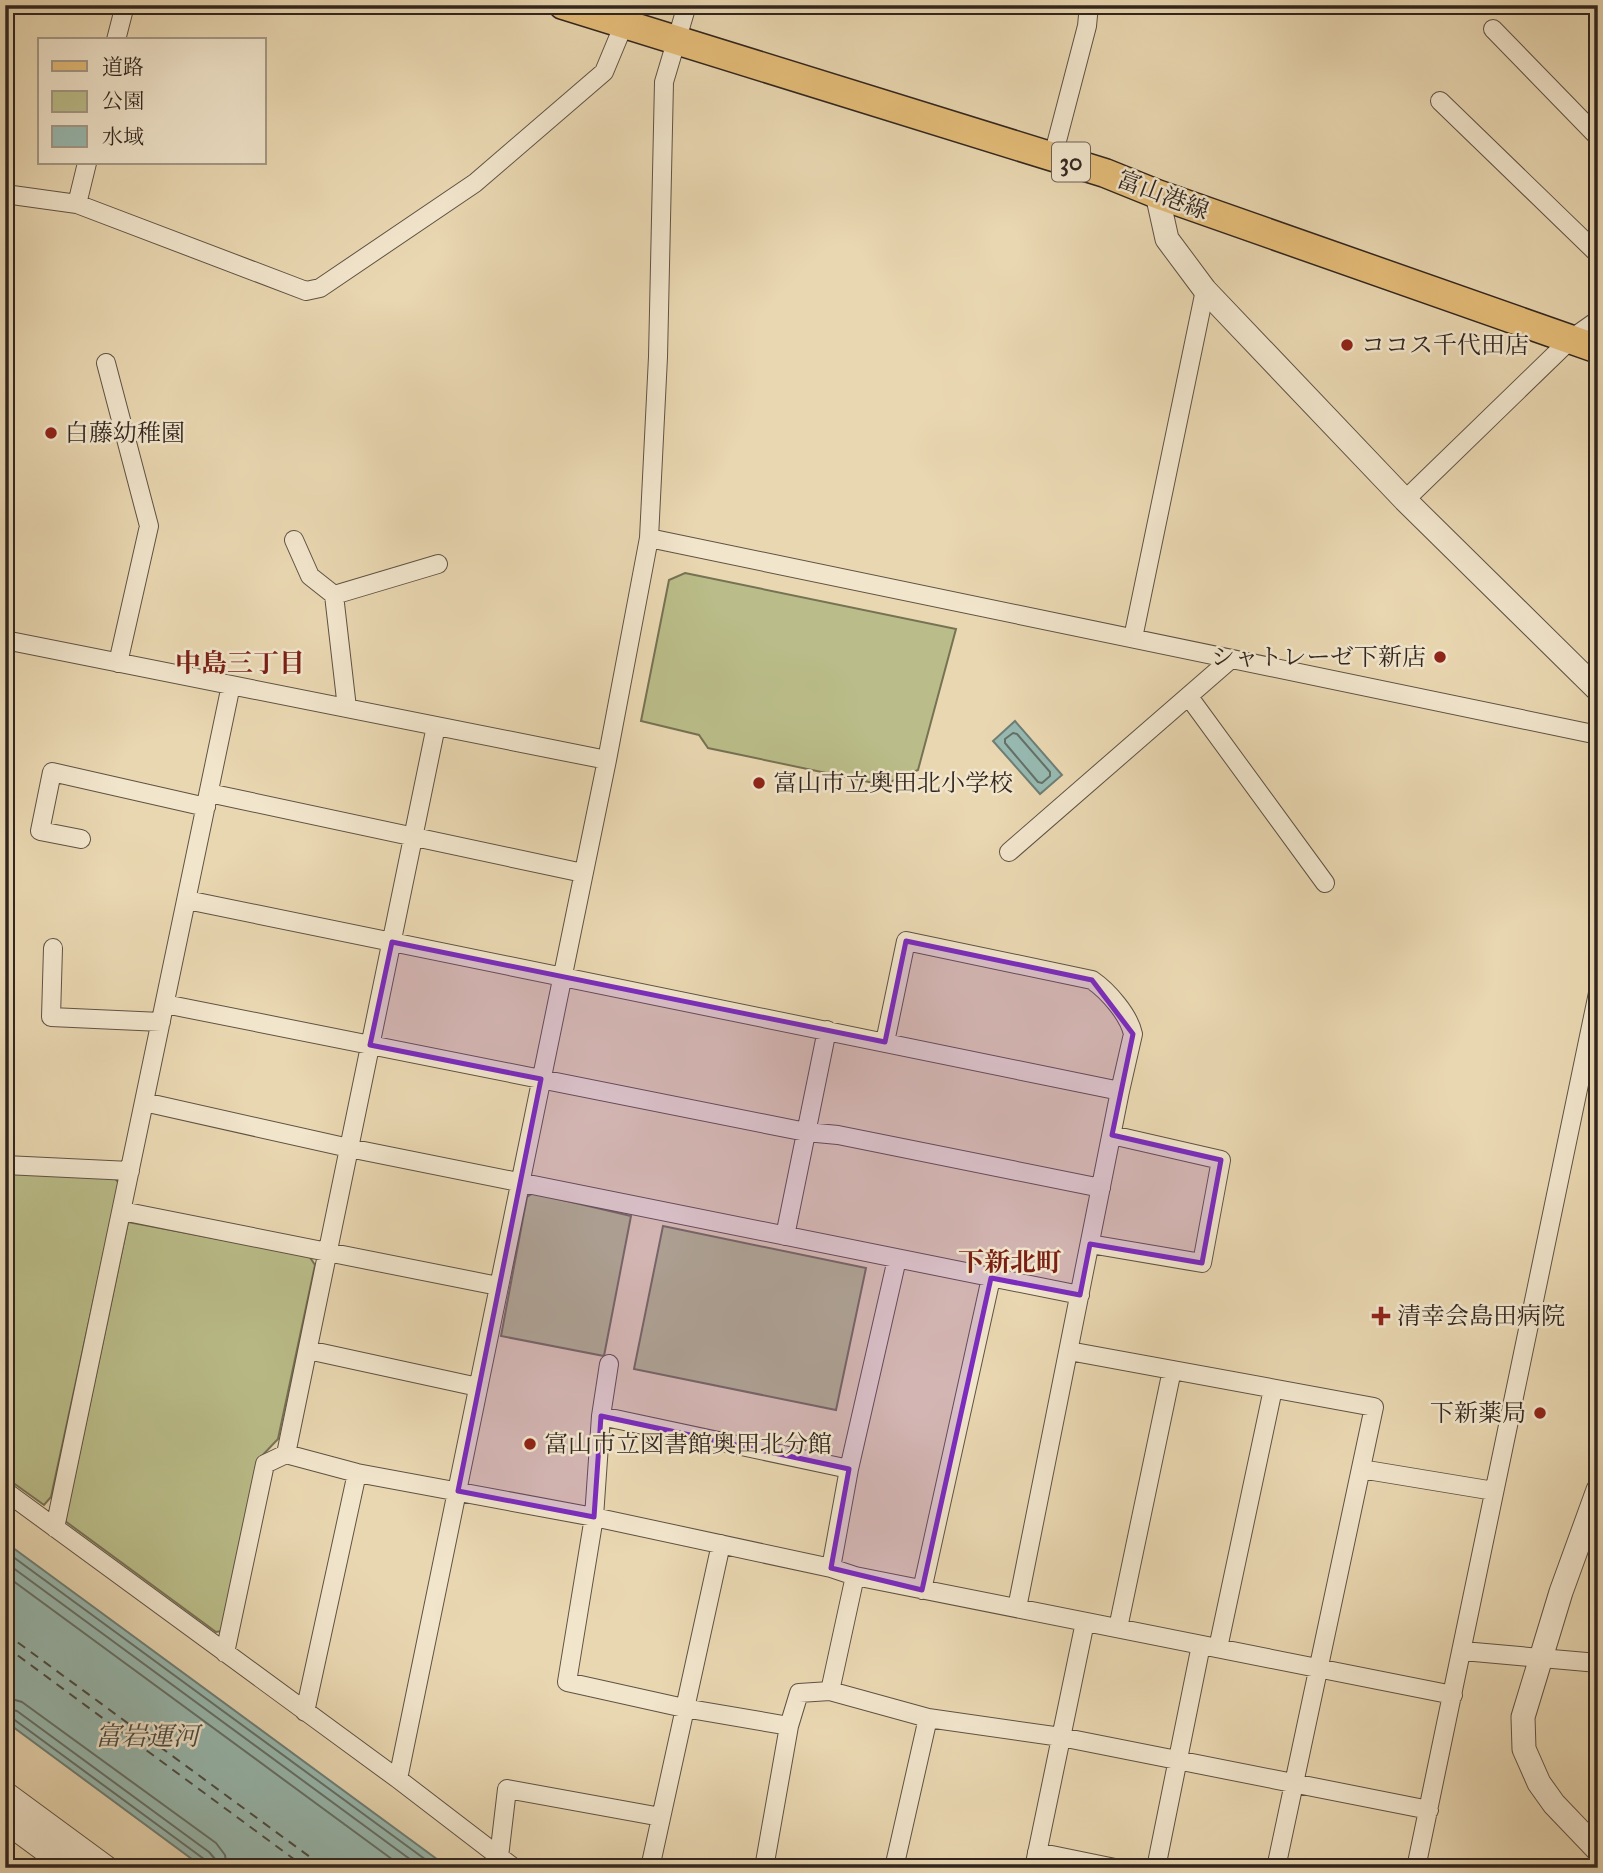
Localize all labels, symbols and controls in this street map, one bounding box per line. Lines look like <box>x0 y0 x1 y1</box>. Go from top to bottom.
legend <box>38 38 266 164</box>
text: 道路 <box>102 54 144 80</box>
text: 公園 <box>102 88 144 114</box>
text: 水域 <box>102 124 144 150</box>
road number: 30 <box>1052 142 1090 182</box>
street label: 富山港線 <box>1113 164 1213 226</box>
place label: ココス千代田店 <box>1361 330 1529 360</box>
marker: ココス千代田店 <box>1339 337 1355 353</box>
place label: 白藤幼稚園 <box>65 418 185 448</box>
marker: 白藤幼稚園 <box>43 425 59 441</box>
place label: シャトレーゼ下新店 <box>1211 642 1426 672</box>
district label: 中島三丁目 <box>175 647 305 679</box>
marker: シャトレーゼ下新店 <box>1432 649 1448 665</box>
place label: 富山市立奥田北小学校 <box>773 768 1013 798</box>
marker: 富山市立奥田北小学校 <box>751 775 767 791</box>
district label: 下新北町 <box>958 1246 1062 1278</box>
place label: 清幸会島田病院 <box>1397 1301 1565 1331</box>
marker: 清幸会島田病院 <box>1371 1306 1391 1326</box>
place label: 下新薬局 <box>1430 1398 1526 1428</box>
marker: 下新薬局 <box>1532 1405 1548 1421</box>
place label: 富山市立図書館奥田北分館 <box>544 1429 832 1459</box>
marker: 富山市立図書館奥田北分館 <box>522 1436 538 1452</box>
water label: 富岩運河 <box>95 1720 203 1752</box>

